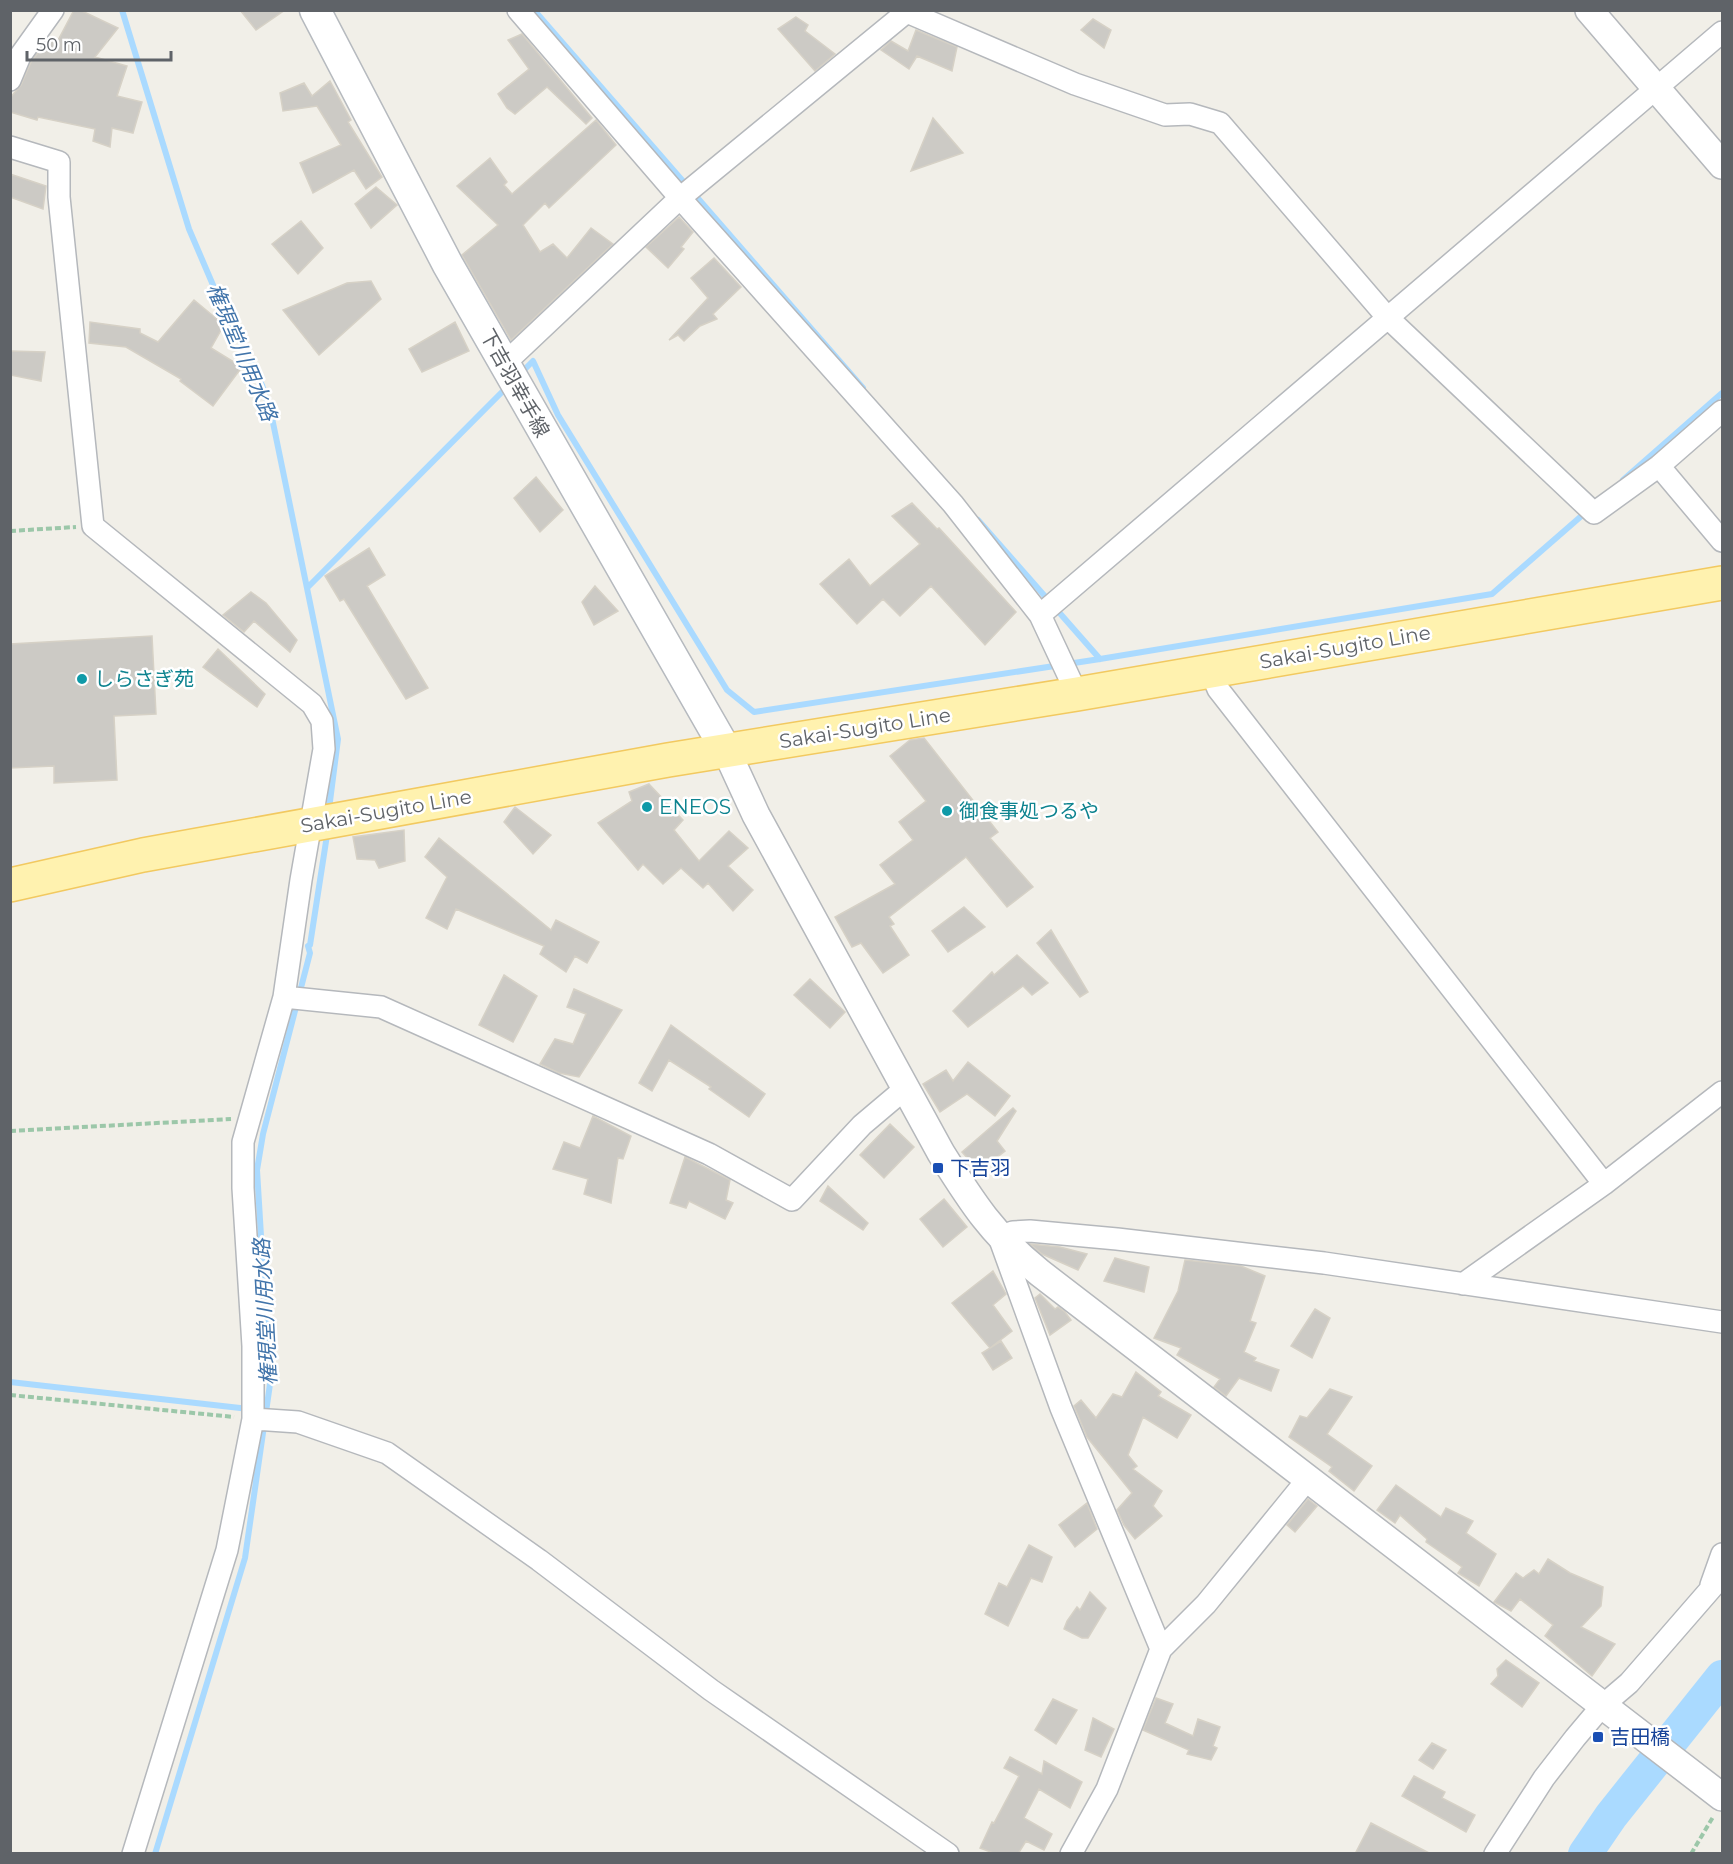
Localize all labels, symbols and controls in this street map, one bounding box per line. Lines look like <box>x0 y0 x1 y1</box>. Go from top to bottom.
scale bar <box>27 24 171 62</box>
text: 50 m <box>36 34 82 56</box>
water label: 権現堂川用水路 <box>202 279 283 426</box>
street label: 下吉羽幸手線 <box>475 325 555 441</box>
street label: Sakai-Sugito Line <box>1258 620 1432 674</box>
place label: しらさぎ苑 <box>94 667 194 691</box>
marker: しらさぎ苑 <box>75 672 89 686</box>
street label: Sakai-Sugito Line <box>778 703 952 753</box>
street label: Sakai-Sugito Line <box>299 784 473 838</box>
place label: ENEOS <box>659 795 731 819</box>
place label: 御食事処つるや <box>959 799 1099 823</box>
marker: ENEOS <box>640 800 654 814</box>
marker: 御食事処つるや <box>940 804 954 818</box>
place label: 下吉羽 <box>950 1156 1010 1180</box>
marker: 下吉羽 <box>931 1161 945 1175</box>
water label: 権現堂川用水路 <box>249 1236 281 1386</box>
place label: 吉田橋 <box>1610 1725 1670 1749</box>
marker: 吉田橋 <box>1591 1730 1605 1744</box>

